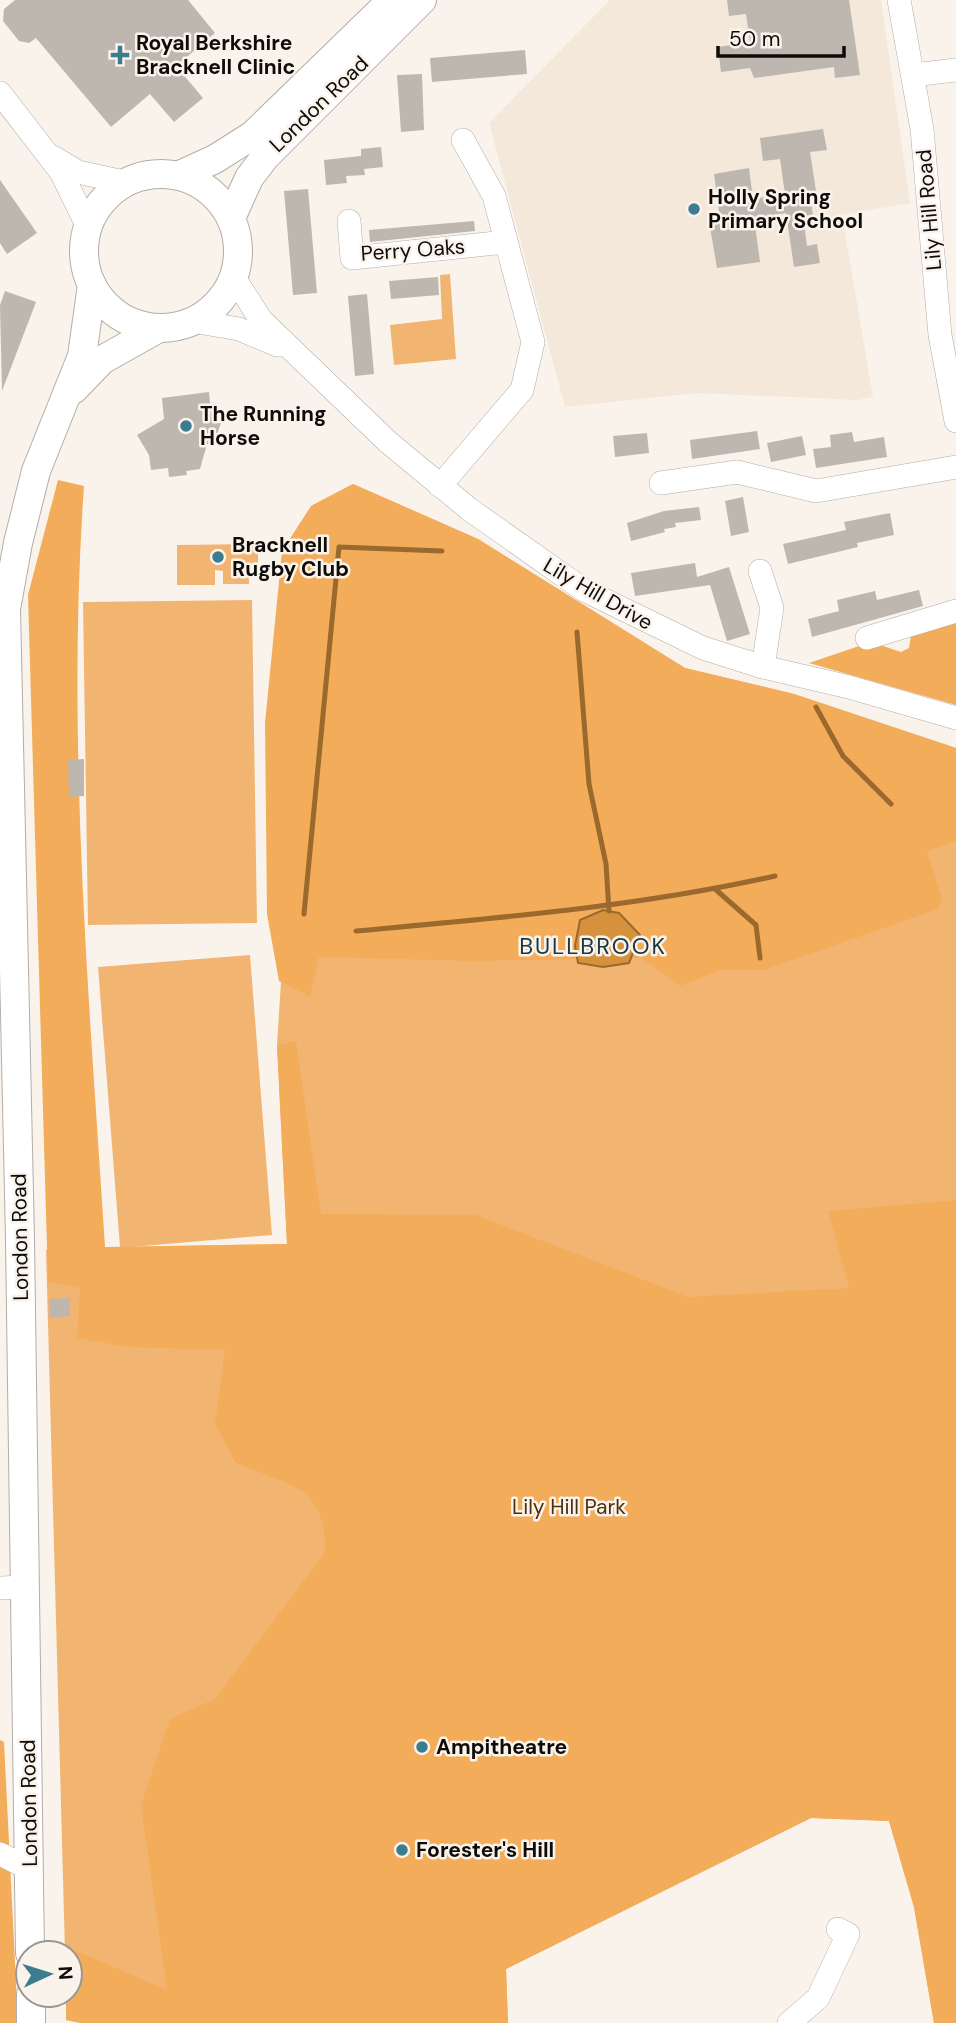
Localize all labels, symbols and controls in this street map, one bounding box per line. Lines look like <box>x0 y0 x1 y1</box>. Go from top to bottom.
scale bar <box>718 14 844 58</box>
text: 50 m <box>729 25 780 53</box>
place label: Royal Berkshire Bracknell Clinic <box>136 29 295 81</box>
marker: Royal Berkshire Bracknell Clinic <box>110 45 130 65</box>
street label: London Road <box>263 50 375 158</box>
street label: Lily Hill Road <box>910 148 948 272</box>
place label: Holly Spring Primary School <box>708 183 863 235</box>
marker: Holly Spring Primary School <box>686 201 702 217</box>
street label: Perry Oaks <box>360 232 466 268</box>
place label: The Running Horse <box>200 400 326 452</box>
marker: The Running Horse <box>178 418 194 434</box>
place label: Bracknell Rugby Club <box>232 531 349 583</box>
marker: Bracknell Rugby Club <box>210 549 226 565</box>
street label: Lily Hill Drive <box>538 551 658 637</box>
district label: BULLBROOK <box>519 931 667 961</box>
street label: London Road <box>5 1173 35 1301</box>
park label: Lily Hill Park <box>512 1493 626 1521</box>
place label: Ampitheatre <box>436 1733 567 1761</box>
street label: London Road <box>14 1739 44 1867</box>
marker: Ampitheatre <box>414 1739 430 1755</box>
place label: Forester's Hill <box>416 1836 554 1864</box>
marker: Forester's Hill <box>394 1842 410 1858</box>
north arrow <box>14 1939 84 2009</box>
text: N <box>53 1965 78 1981</box>

